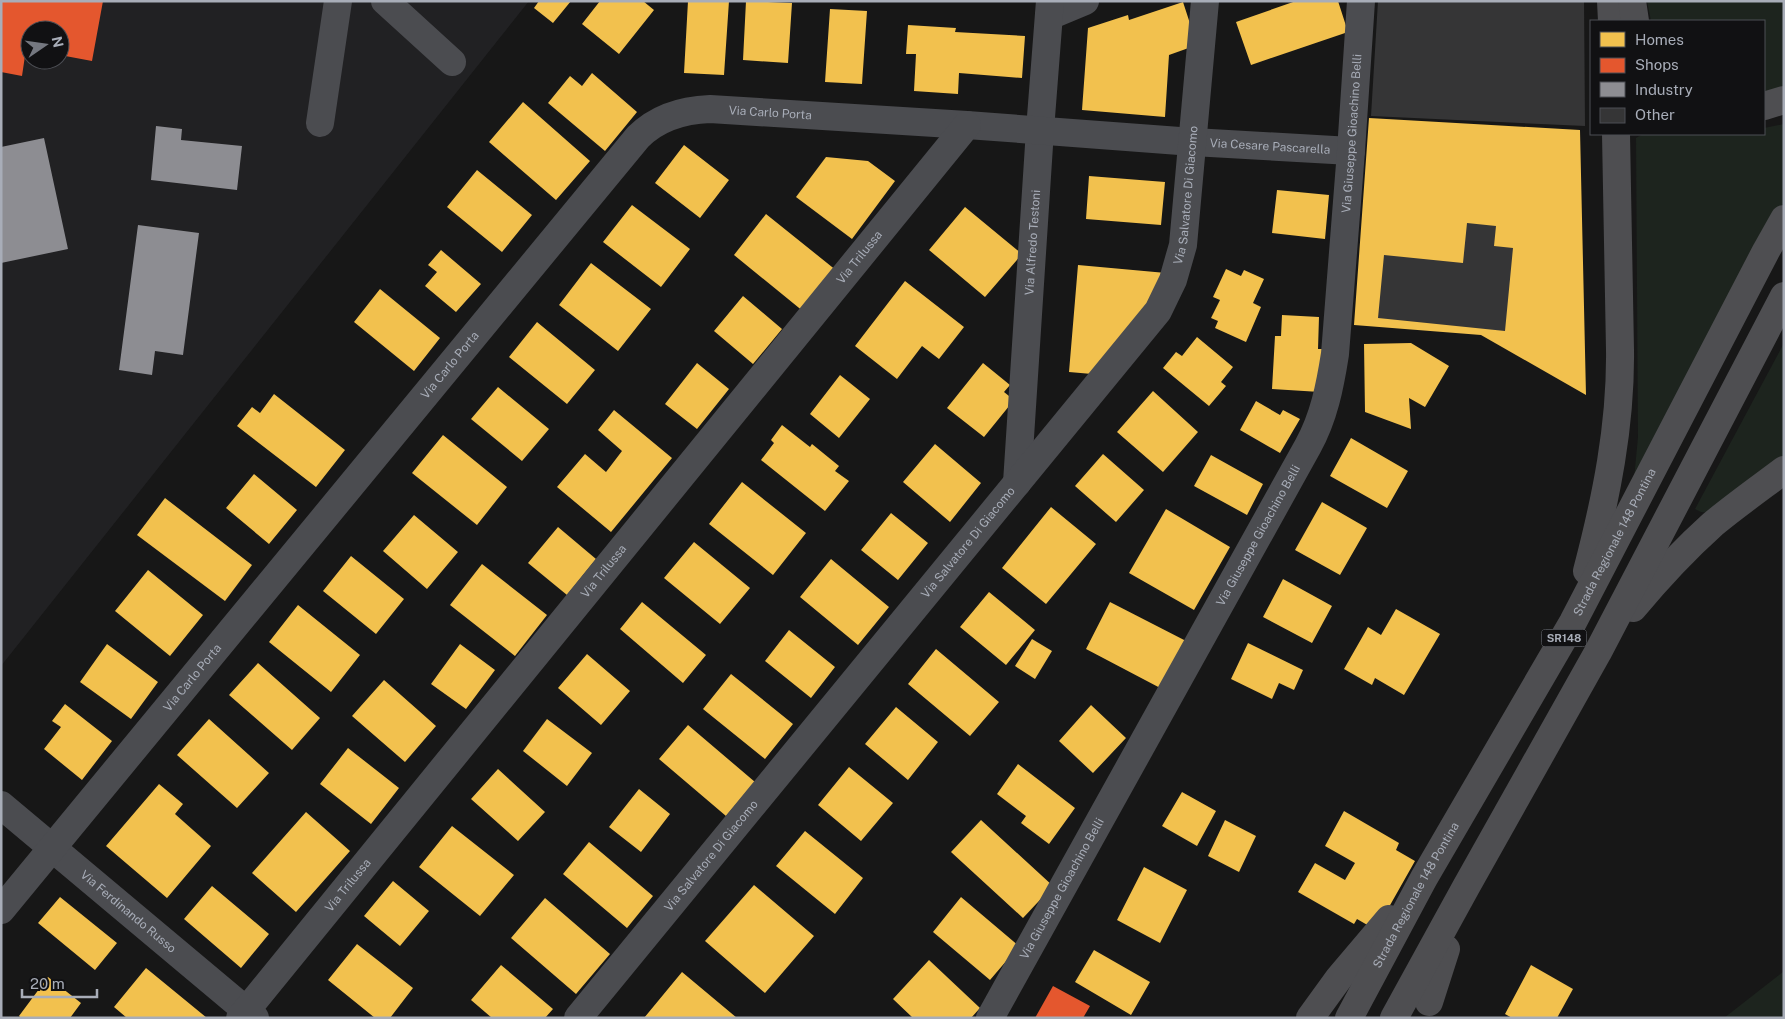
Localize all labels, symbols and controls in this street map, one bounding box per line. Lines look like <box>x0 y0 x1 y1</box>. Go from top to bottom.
north arrow <box>20 20 70 70</box>
legend <box>1590 20 1765 135</box>
text: Homes <box>1635 31 1684 48</box>
text: N <box>49 35 67 49</box>
street label: Via Giuseppe Gioachino Belli <box>1339 54 1364 213</box>
text: Shops <box>1635 56 1679 73</box>
text: Industry <box>1635 81 1693 98</box>
street label: Via Carlo Porta <box>728 103 812 122</box>
text: Other <box>1635 106 1675 123</box>
street label: Via Salvatore Di Giacomo <box>1171 125 1201 266</box>
street label: Via Cesare Pascarella <box>1209 136 1331 157</box>
street label: Via Alfredo Testoni <box>1022 189 1043 296</box>
street label: Via Trilussa <box>834 228 885 287</box>
street label: Via Carlo Porta <box>418 329 482 402</box>
street label: Via Giuseppe Gioachino Belli <box>1213 463 1303 609</box>
street label: Strada Regionale 148 Pontina <box>1570 466 1659 618</box>
street label: Via Salvatore Di Giacomo <box>918 484 1018 601</box>
street label: Via Trilussa <box>578 542 629 601</box>
road number: SR148 <box>1542 630 1586 646</box>
street label: Via Carlo Porta <box>161 641 224 714</box>
street label: Via Salvatore Di Giacomo <box>661 797 761 914</box>
street label: Via Giuseppe Gioachino Belli <box>1017 816 1107 962</box>
street label: Strada Regionale 148 Pontina <box>1370 820 1462 970</box>
street label: Via Trilussa <box>322 856 374 915</box>
street label: Via Ferdinando Russo <box>78 868 179 956</box>
scale bar <box>22 966 98 998</box>
text: 20 m <box>30 975 65 992</box>

